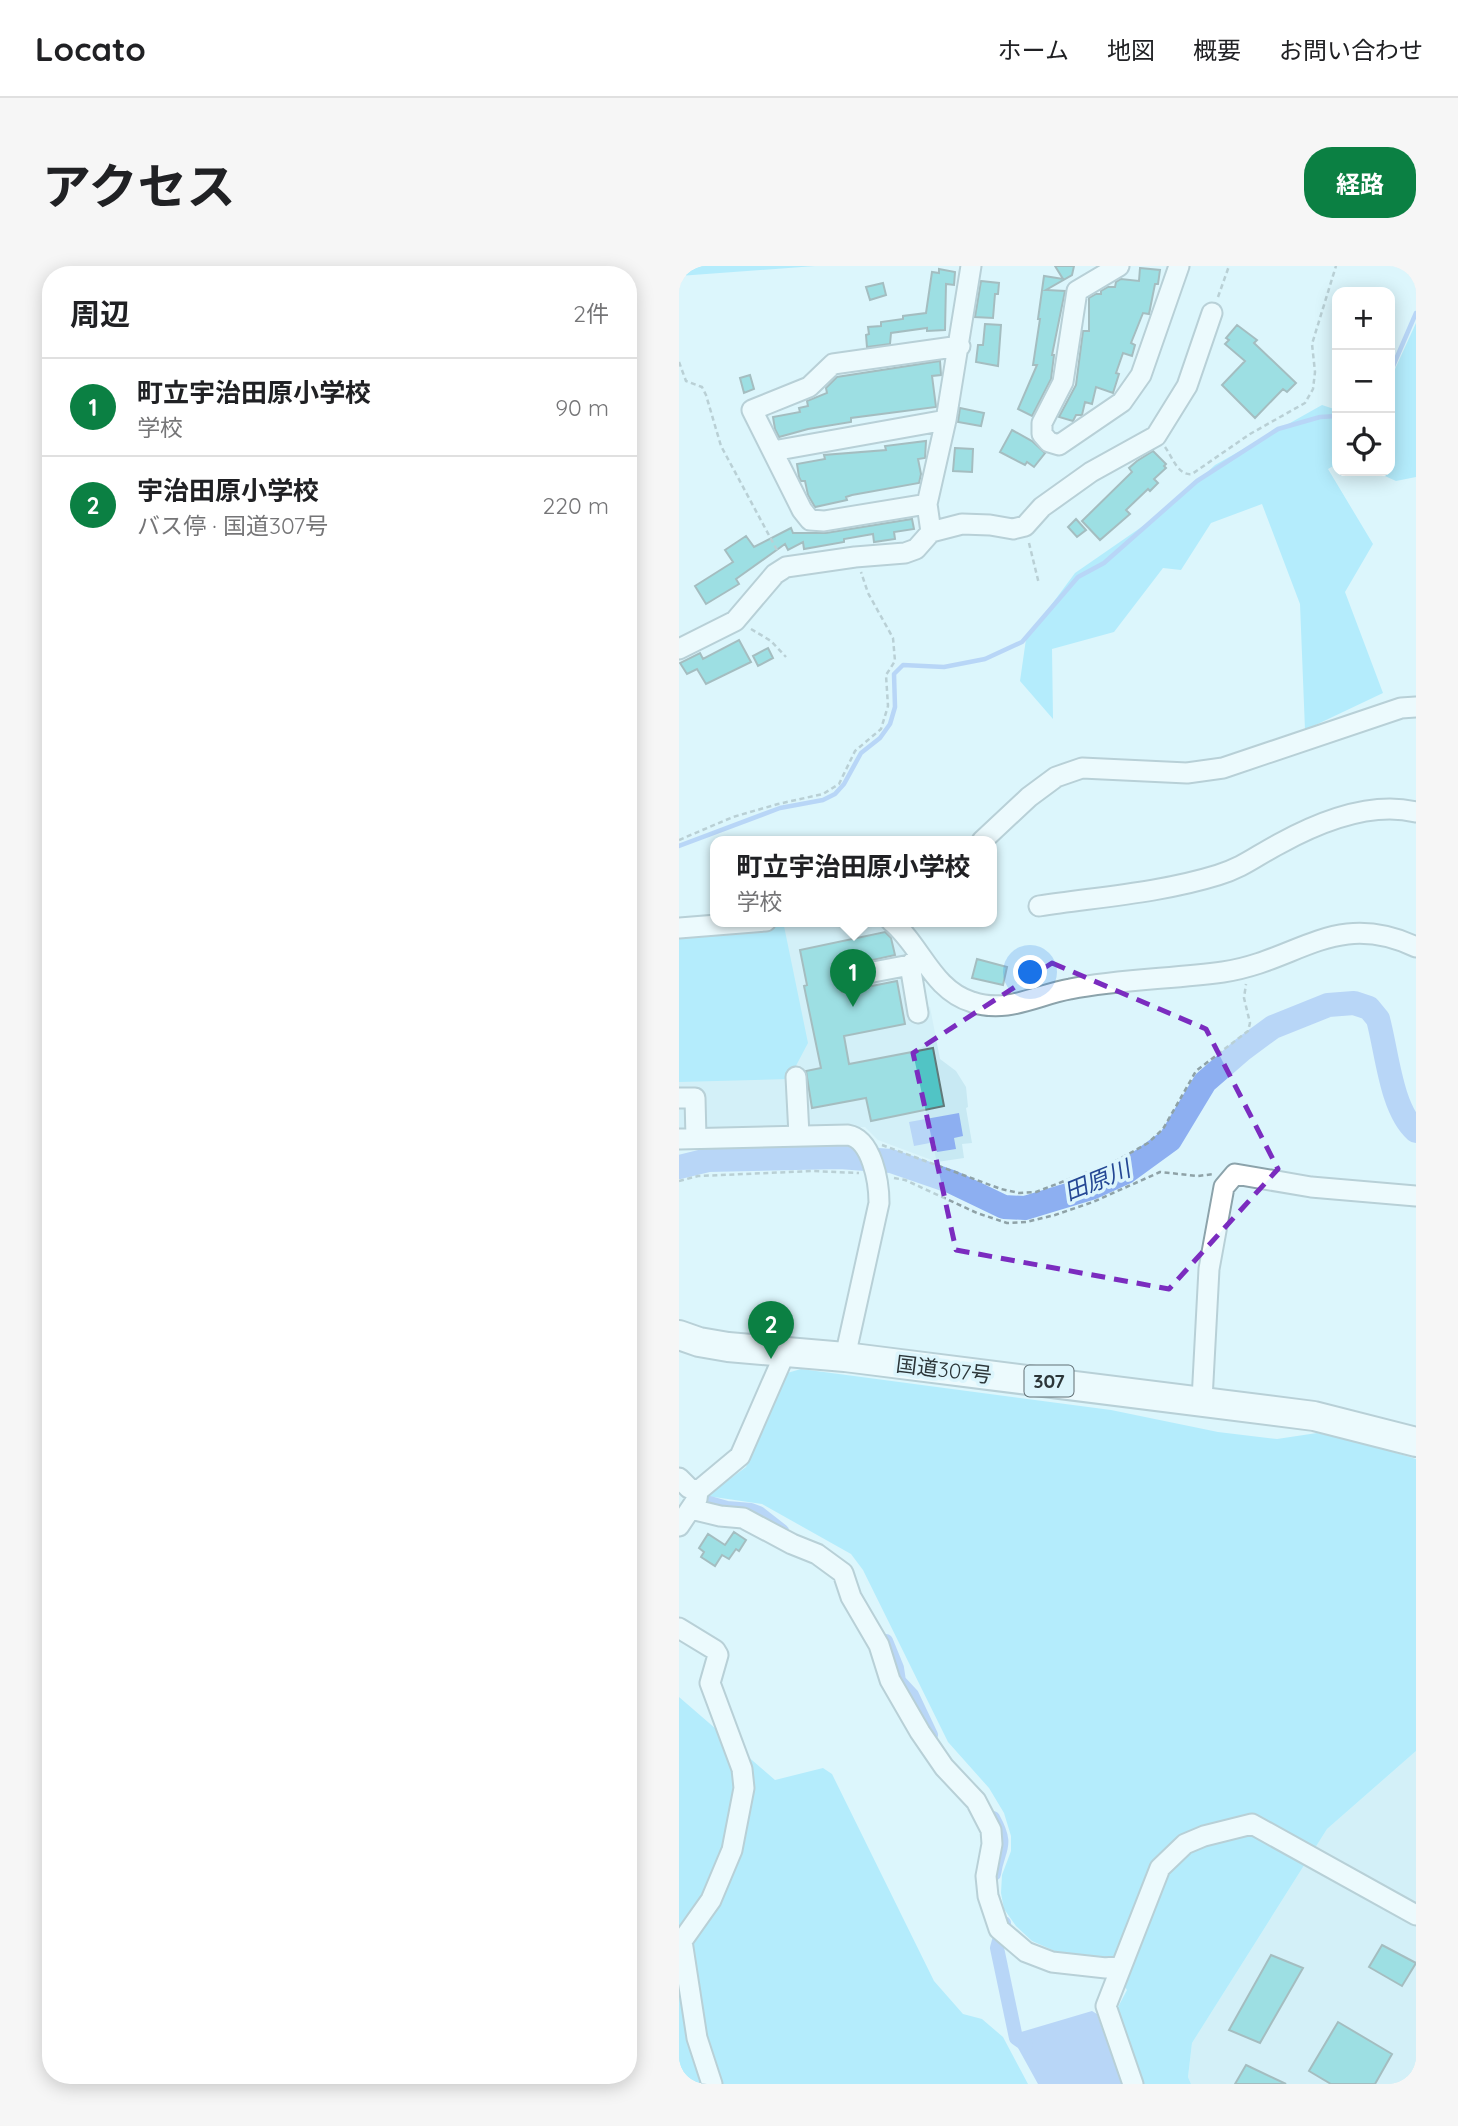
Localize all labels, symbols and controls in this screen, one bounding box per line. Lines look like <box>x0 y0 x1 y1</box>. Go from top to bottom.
text: Locato <box>35 28 146 69</box>
text: ホーム <box>998 35 1069 65</box>
text: 地図 <box>1107 35 1155 65</box>
text: 概要 <box>1193 35 1241 65</box>
text: お問い合わせ <box>1279 35 1423 65</box>
button: 経路 <box>1304 147 1416 218</box>
text: アクセス <box>42 155 236 216</box>
map controls <box>1332 287 1395 476</box>
button: + <box>1332 287 1395 350</box>
text: 周辺 <box>70 295 130 333</box>
text: 2件 <box>573 299 609 328</box>
button: − <box>1332 350 1395 413</box>
text: 町立宇治田原小学校 <box>137 376 371 409</box>
text: 1 <box>89 393 97 422</box>
text: 90 m <box>555 393 609 422</box>
text: 学校 <box>137 413 183 442</box>
button: locate <box>1332 413 1395 476</box>
text: 宇治田原小学校 <box>137 474 319 507</box>
text: 2 <box>86 491 100 520</box>
text: 220 m <box>543 491 609 520</box>
text: バス停 · 国道307号 <box>137 511 328 540</box>
popup <box>710 836 997 927</box>
text: 町立宇治田原小学校 <box>736 850 971 883</box>
text: 学校 <box>736 887 782 916</box>
pin: 1 <box>830 949 876 1007</box>
your location <box>1013 955 1047 989</box>
water label: 田原川 <box>1060 1153 1137 1206</box>
pin: 2 <box>748 1301 794 1359</box>
street label: 国道307号 <box>895 1350 993 1388</box>
road number: 307 <box>1025 1366 1073 1396</box>

